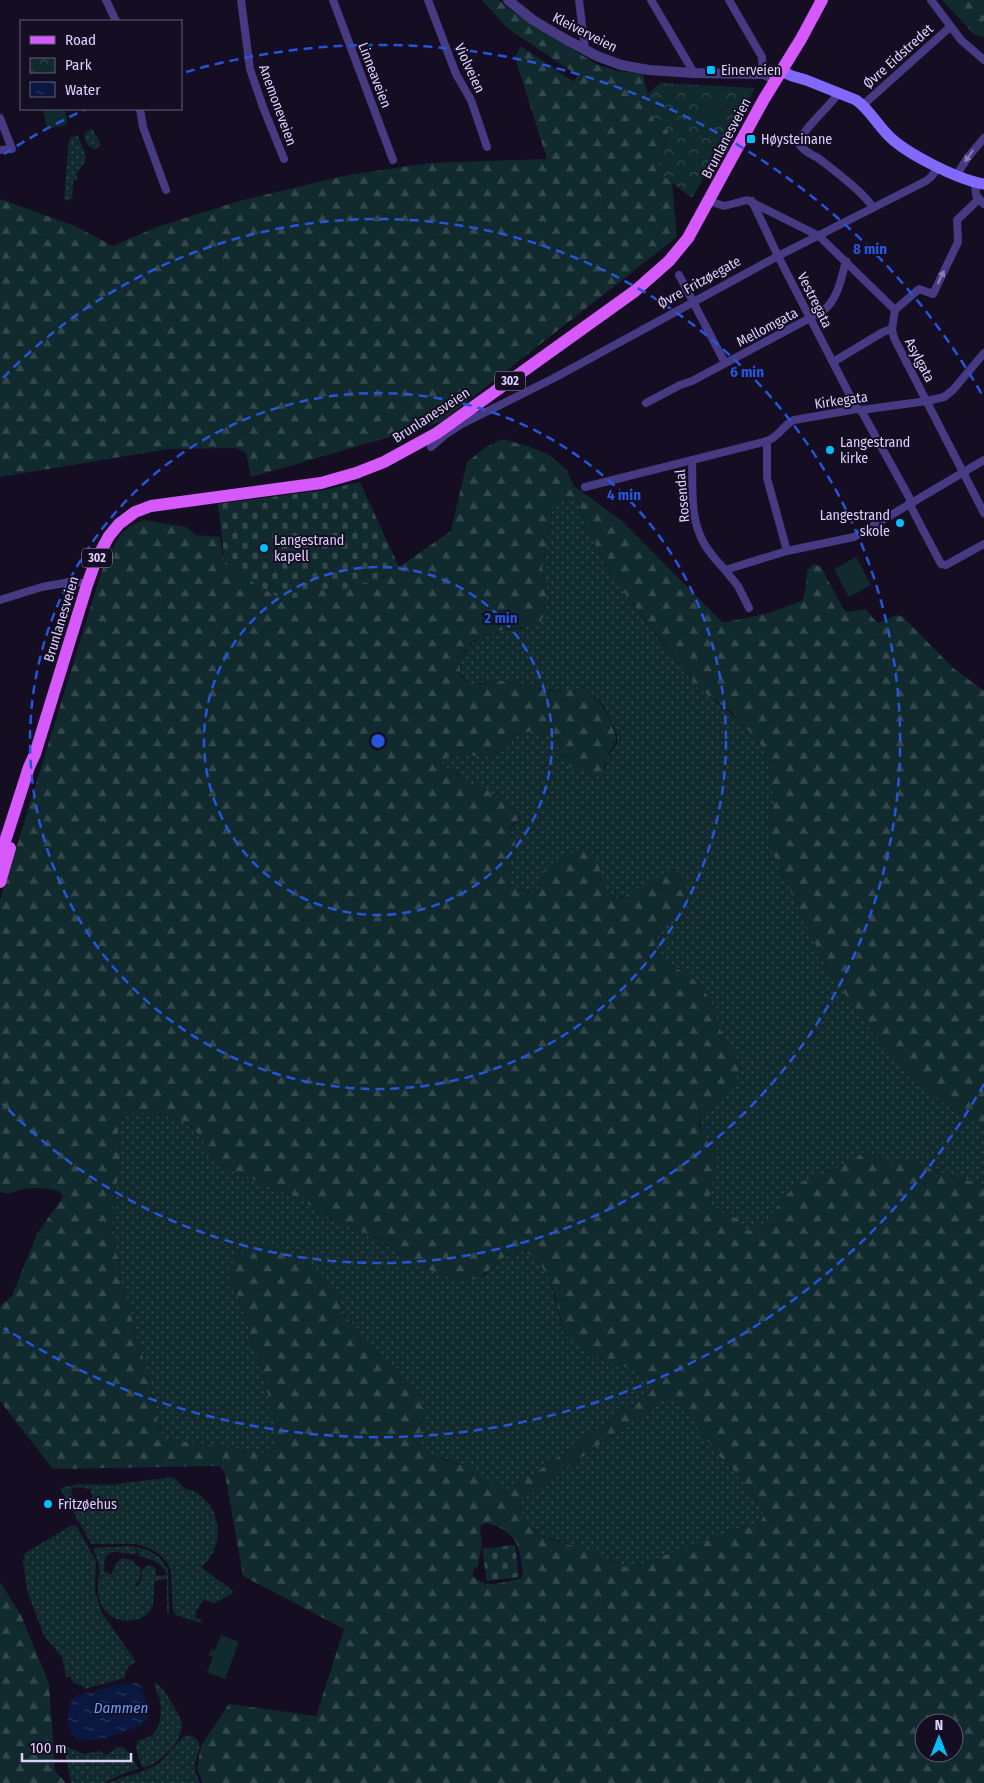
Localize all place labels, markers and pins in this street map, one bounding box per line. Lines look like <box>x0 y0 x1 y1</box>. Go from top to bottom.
place label: Einerveien <box>721 62 781 79</box>
marker: Einerveien <box>705 64 717 76</box>
place label: Høysteinane <box>761 131 832 148</box>
marker: Høysteinane <box>745 133 757 145</box>
place label: Langestrand kirke <box>840 434 910 467</box>
marker: Langestrand kirke <box>824 444 836 456</box>
place label: Langestrand skole <box>820 507 890 540</box>
marker: Langestrand skole <box>894 517 906 529</box>
place label: Langestrand kapell <box>274 532 344 565</box>
marker: Langestrand kapell <box>258 542 270 554</box>
centre of rings <box>369 732 387 750</box>
place label: Fritzøehus <box>58 1496 117 1513</box>
marker: Fritzøehus <box>42 1498 54 1510</box>

